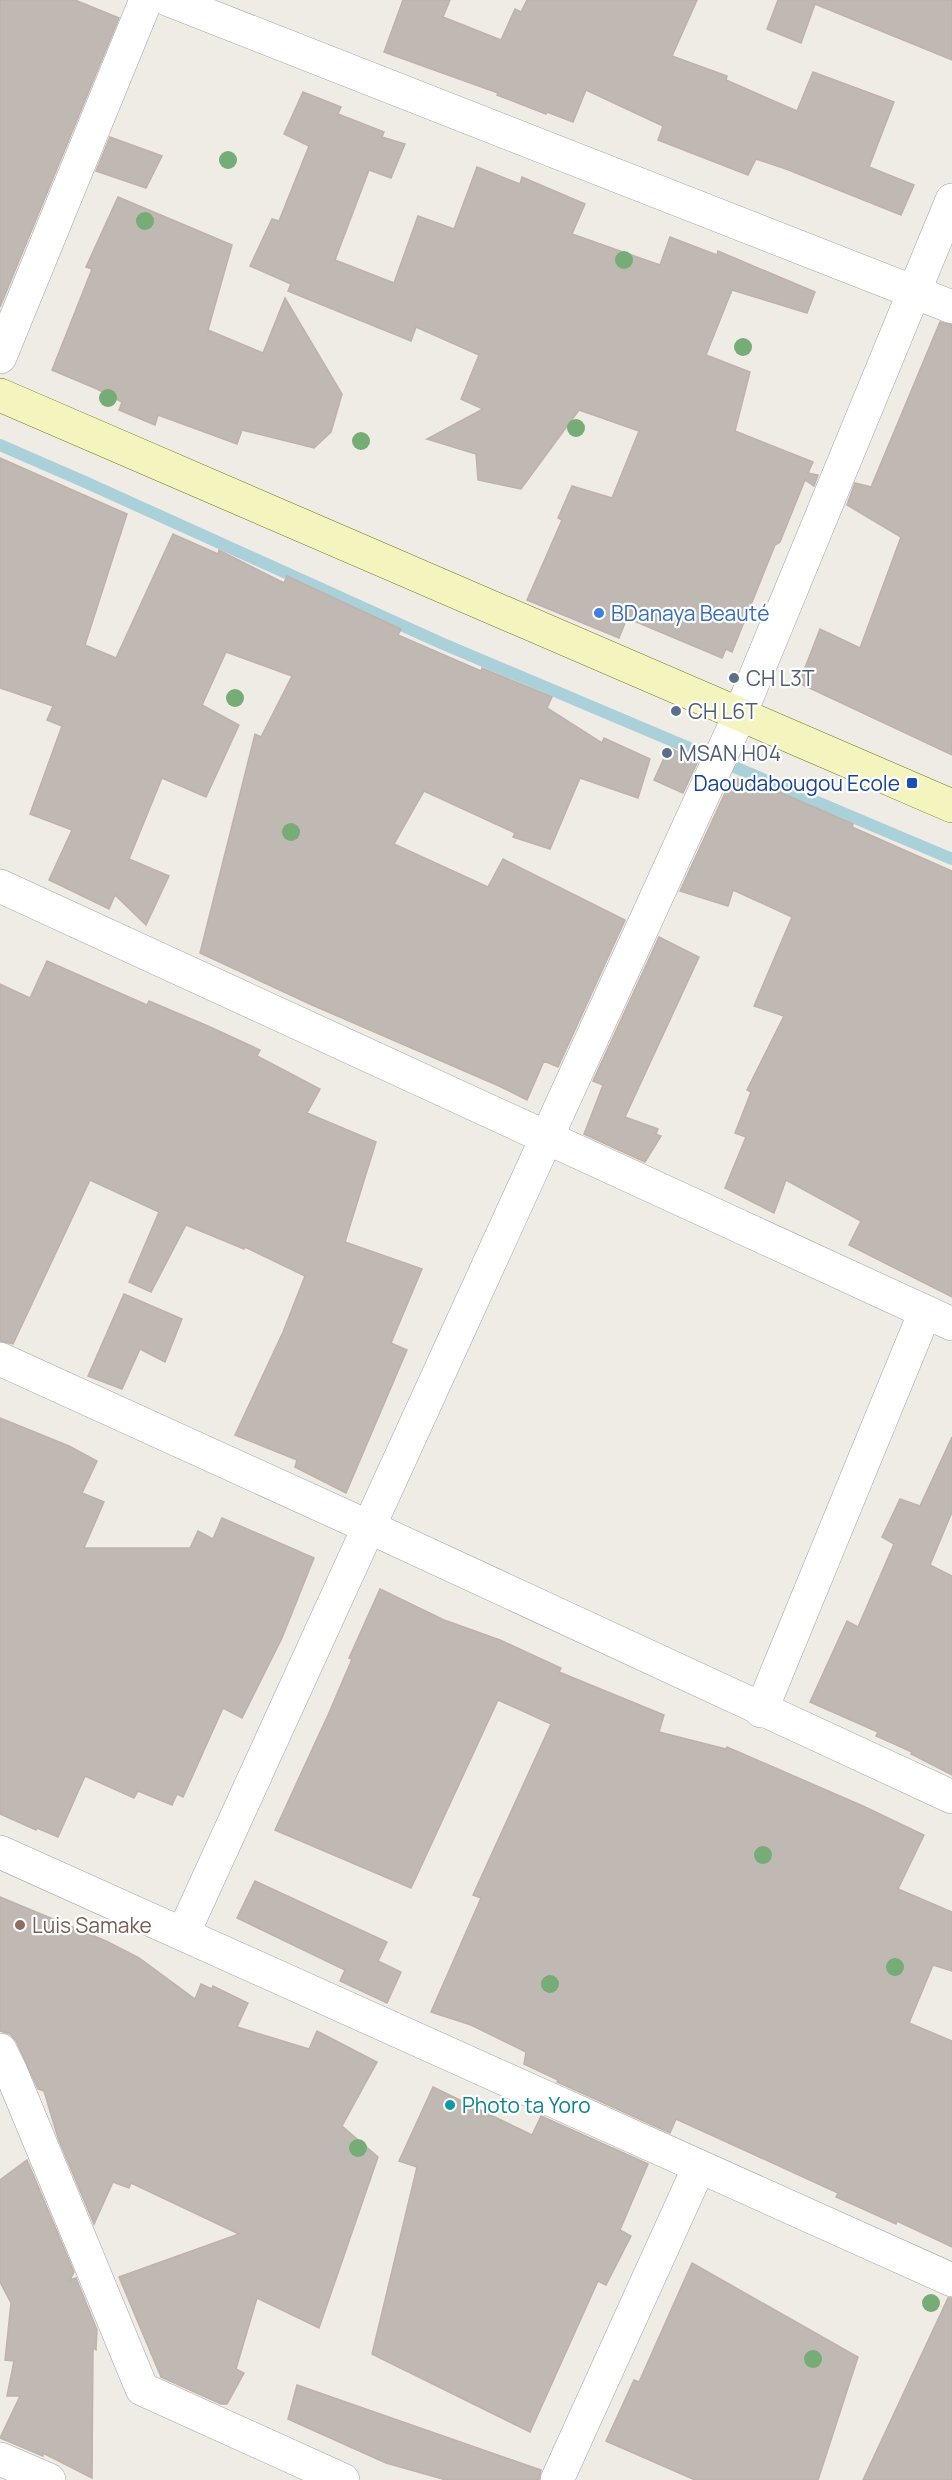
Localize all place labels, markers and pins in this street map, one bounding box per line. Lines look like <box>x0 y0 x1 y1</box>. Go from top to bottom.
place label: BDanaya Beauté <box>611 599 769 627</box>
marker: BDanaya Beauté <box>592 606 606 620</box>
place label: CH L3T <box>746 664 815 692</box>
marker: CH L3T <box>727 671 741 685</box>
place label: CH L6T <box>688 697 758 725</box>
marker: CH L6T <box>669 704 683 718</box>
place label: MSAN H04 <box>679 739 781 767</box>
marker: MSAN H04 <box>660 746 674 760</box>
place label: Daoudabougou Ecole <box>693 769 900 797</box>
marker: Daoudabougou Ecole <box>905 776 919 790</box>
place label: Luis Samake <box>32 1911 152 1939</box>
marker: Luis Samake <box>13 1918 27 1932</box>
place label: Photo ta Yoro <box>462 2091 591 2119</box>
marker: Photo ta Yoro <box>443 2098 457 2112</box>

